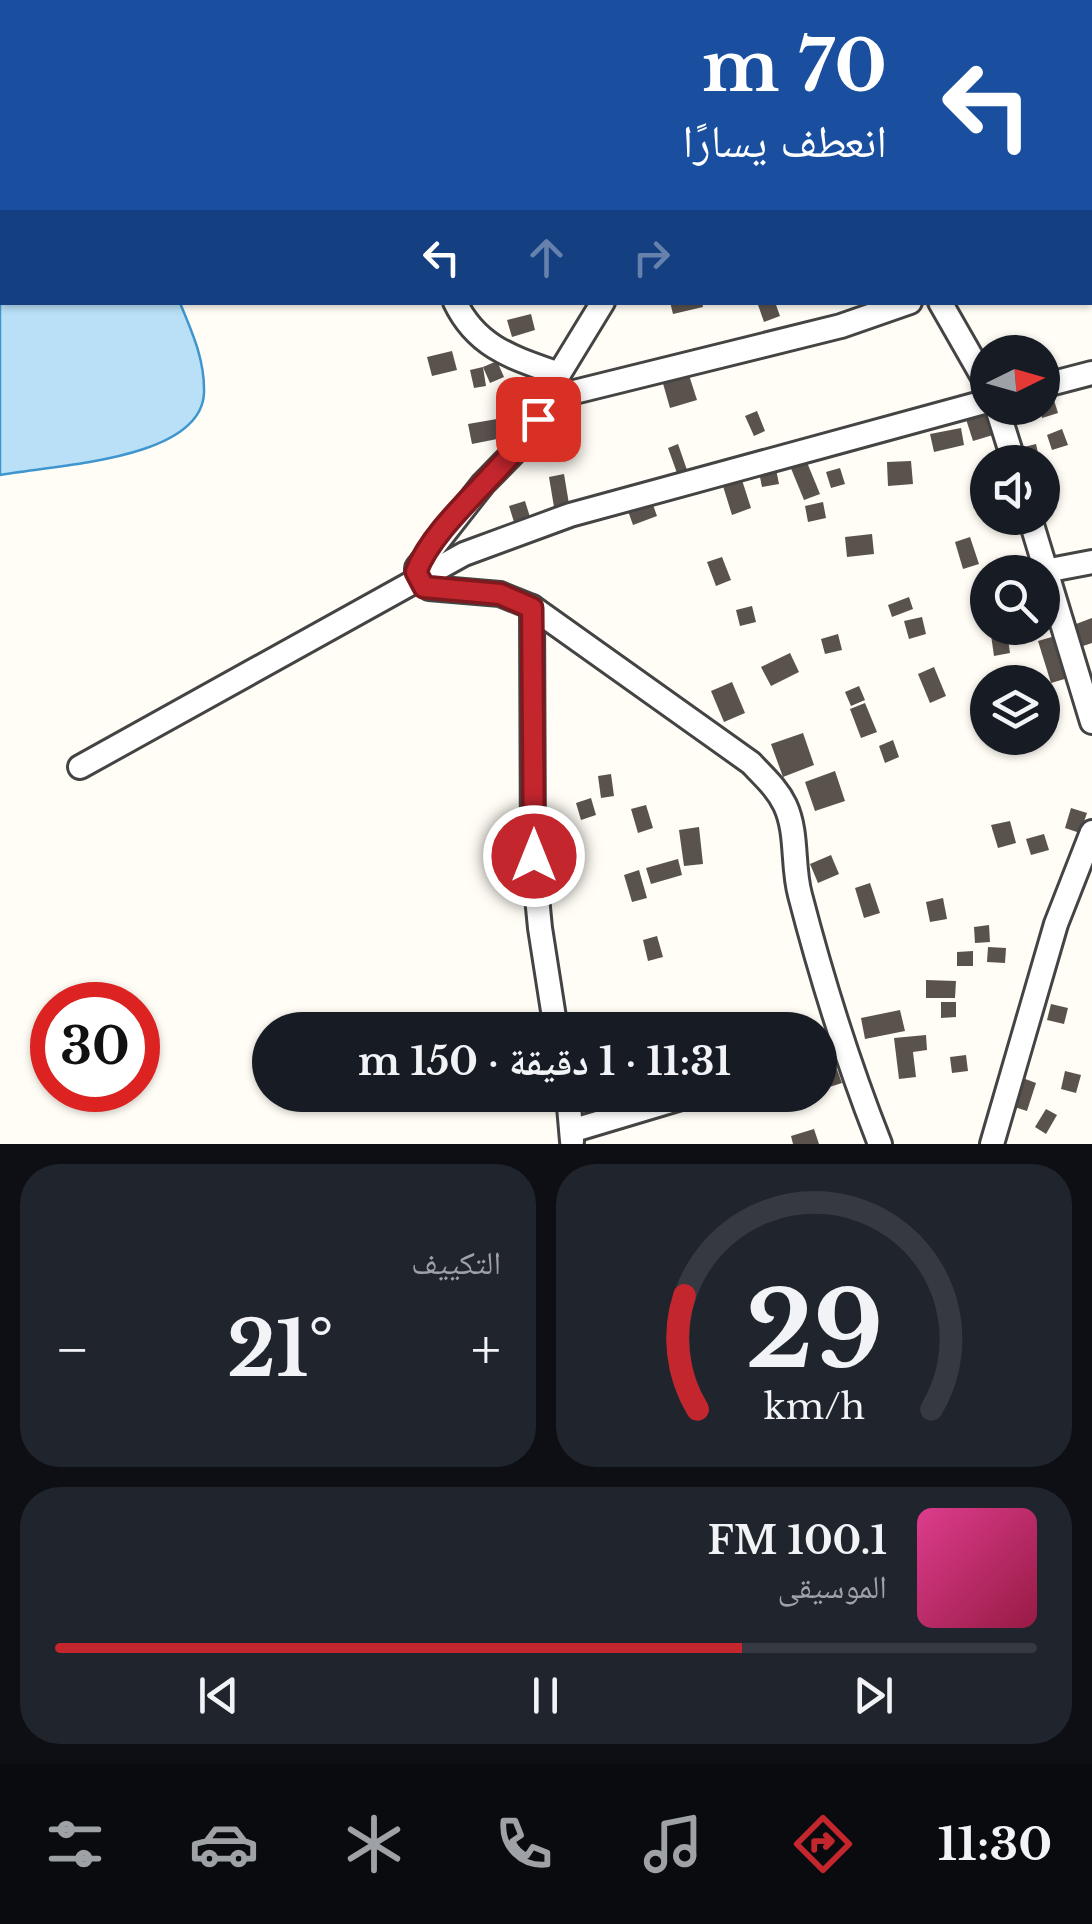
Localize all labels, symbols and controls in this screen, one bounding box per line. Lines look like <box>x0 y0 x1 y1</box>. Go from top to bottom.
text: 70 m <box>702 23 887 110</box>
icon: left <box>922 40 1052 170</box>
text: انعطف يسارًا <box>683 113 887 169</box>
icon: left <box>414 230 469 285</box>
icon: ahead <box>519 230 574 285</box>
icon: right <box>624 230 679 285</box>
north arrow <box>970 335 1060 425</box>
map controls <box>970 335 1060 755</box>
pin <box>496 377 581 462</box>
icon: arrive <box>511 392 566 447</box>
button: sound <box>970 445 1060 535</box>
button: search <box>970 555 1060 645</box>
button: layers <box>970 665 1060 755</box>
position arrow <box>482 804 586 908</box>
speed limit sign: 30 <box>30 982 160 1112</box>
text: 11:31 · 1 دقيقة · 150 m <box>358 1038 731 1085</box>
text: التكييف <box>411 1243 501 1283</box>
text: 29 <box>745 1266 883 1395</box>
text: 21° <box>227 1303 334 1396</box>
text: − <box>55 1316 90 1384</box>
text: + <box>471 1316 501 1384</box>
text: km/h <box>763 1384 865 1429</box>
text: 100.1 FM <box>708 1517 887 1564</box>
text: الموسيقى <box>777 1567 887 1607</box>
icon: previous <box>191 1668 246 1723</box>
icon: pause <box>518 1668 573 1723</box>
icon: next <box>846 1668 901 1723</box>
icon: filters <box>40 1809 110 1879</box>
icon: car <box>189 1809 259 1879</box>
icon: climate <box>339 1809 409 1879</box>
icon: phone <box>489 1809 559 1879</box>
icon: music <box>638 1809 708 1879</box>
icon: directions <box>788 1809 858 1879</box>
text: 11:30 <box>938 1816 1052 1872</box>

